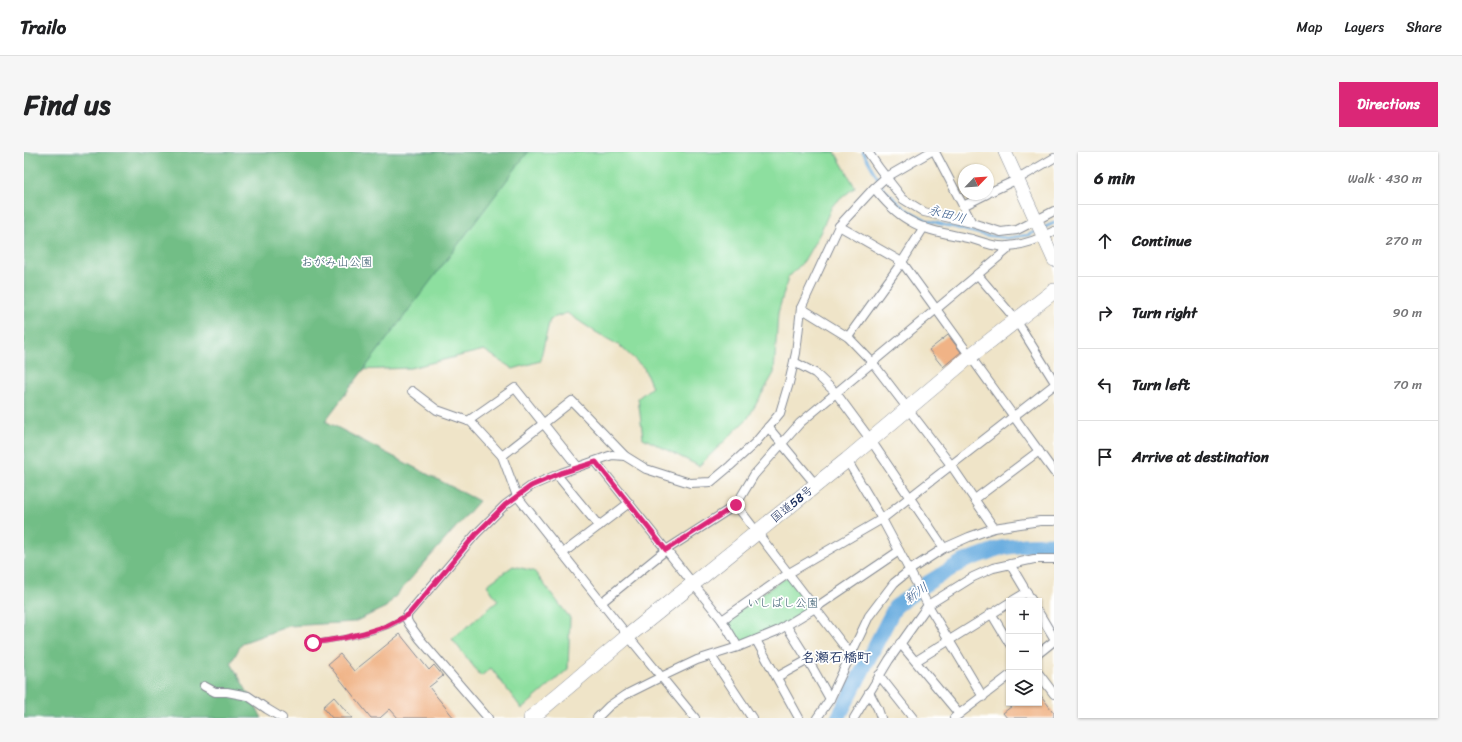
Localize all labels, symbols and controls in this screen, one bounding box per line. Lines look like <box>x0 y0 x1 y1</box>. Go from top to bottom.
text: Trailo <box>20 11 66 44</box>
text: Map <box>1297 15 1322 40</box>
text: Layers <box>1344 15 1384 40</box>
text: Share <box>1406 15 1442 40</box>
text: Find us <box>24 80 111 129</box>
button: Directions <box>1339 82 1438 127</box>
text: 6 min <box>1094 163 1135 193</box>
north arrow <box>958 164 994 200</box>
text: Walk · 430 m <box>1348 167 1422 190</box>
water label: 永田川 <box>925 198 969 230</box>
text: Continue <box>1132 228 1192 254</box>
text: 270 m <box>1385 229 1422 252</box>
icon: ahead <box>1094 230 1116 252</box>
park label: おがみ山公園 <box>301 251 373 273</box>
text: Turn right <box>1132 300 1197 326</box>
text: 90 m <box>1392 301 1422 324</box>
icon: right <box>1094 302 1116 324</box>
text: Turn left <box>1132 372 1190 398</box>
text: 70 m <box>1393 373 1422 396</box>
icon: left <box>1094 374 1116 396</box>
text: Arrive at destination <box>1132 444 1269 470</box>
icon: arrive <box>1094 446 1116 468</box>
street label: 国道58号 <box>765 480 819 528</box>
route end <box>727 496 745 514</box>
water label: 新川 <box>899 576 933 610</box>
park label: いしばし公園 <box>747 592 819 614</box>
map controls <box>1006 598 1042 706</box>
button: + <box>1006 598 1042 634</box>
route start <box>304 634 322 652</box>
button: − <box>1006 634 1042 670</box>
district label: 名瀬石橋町 <box>801 645 871 670</box>
button: layers <box>1006 670 1042 706</box>

